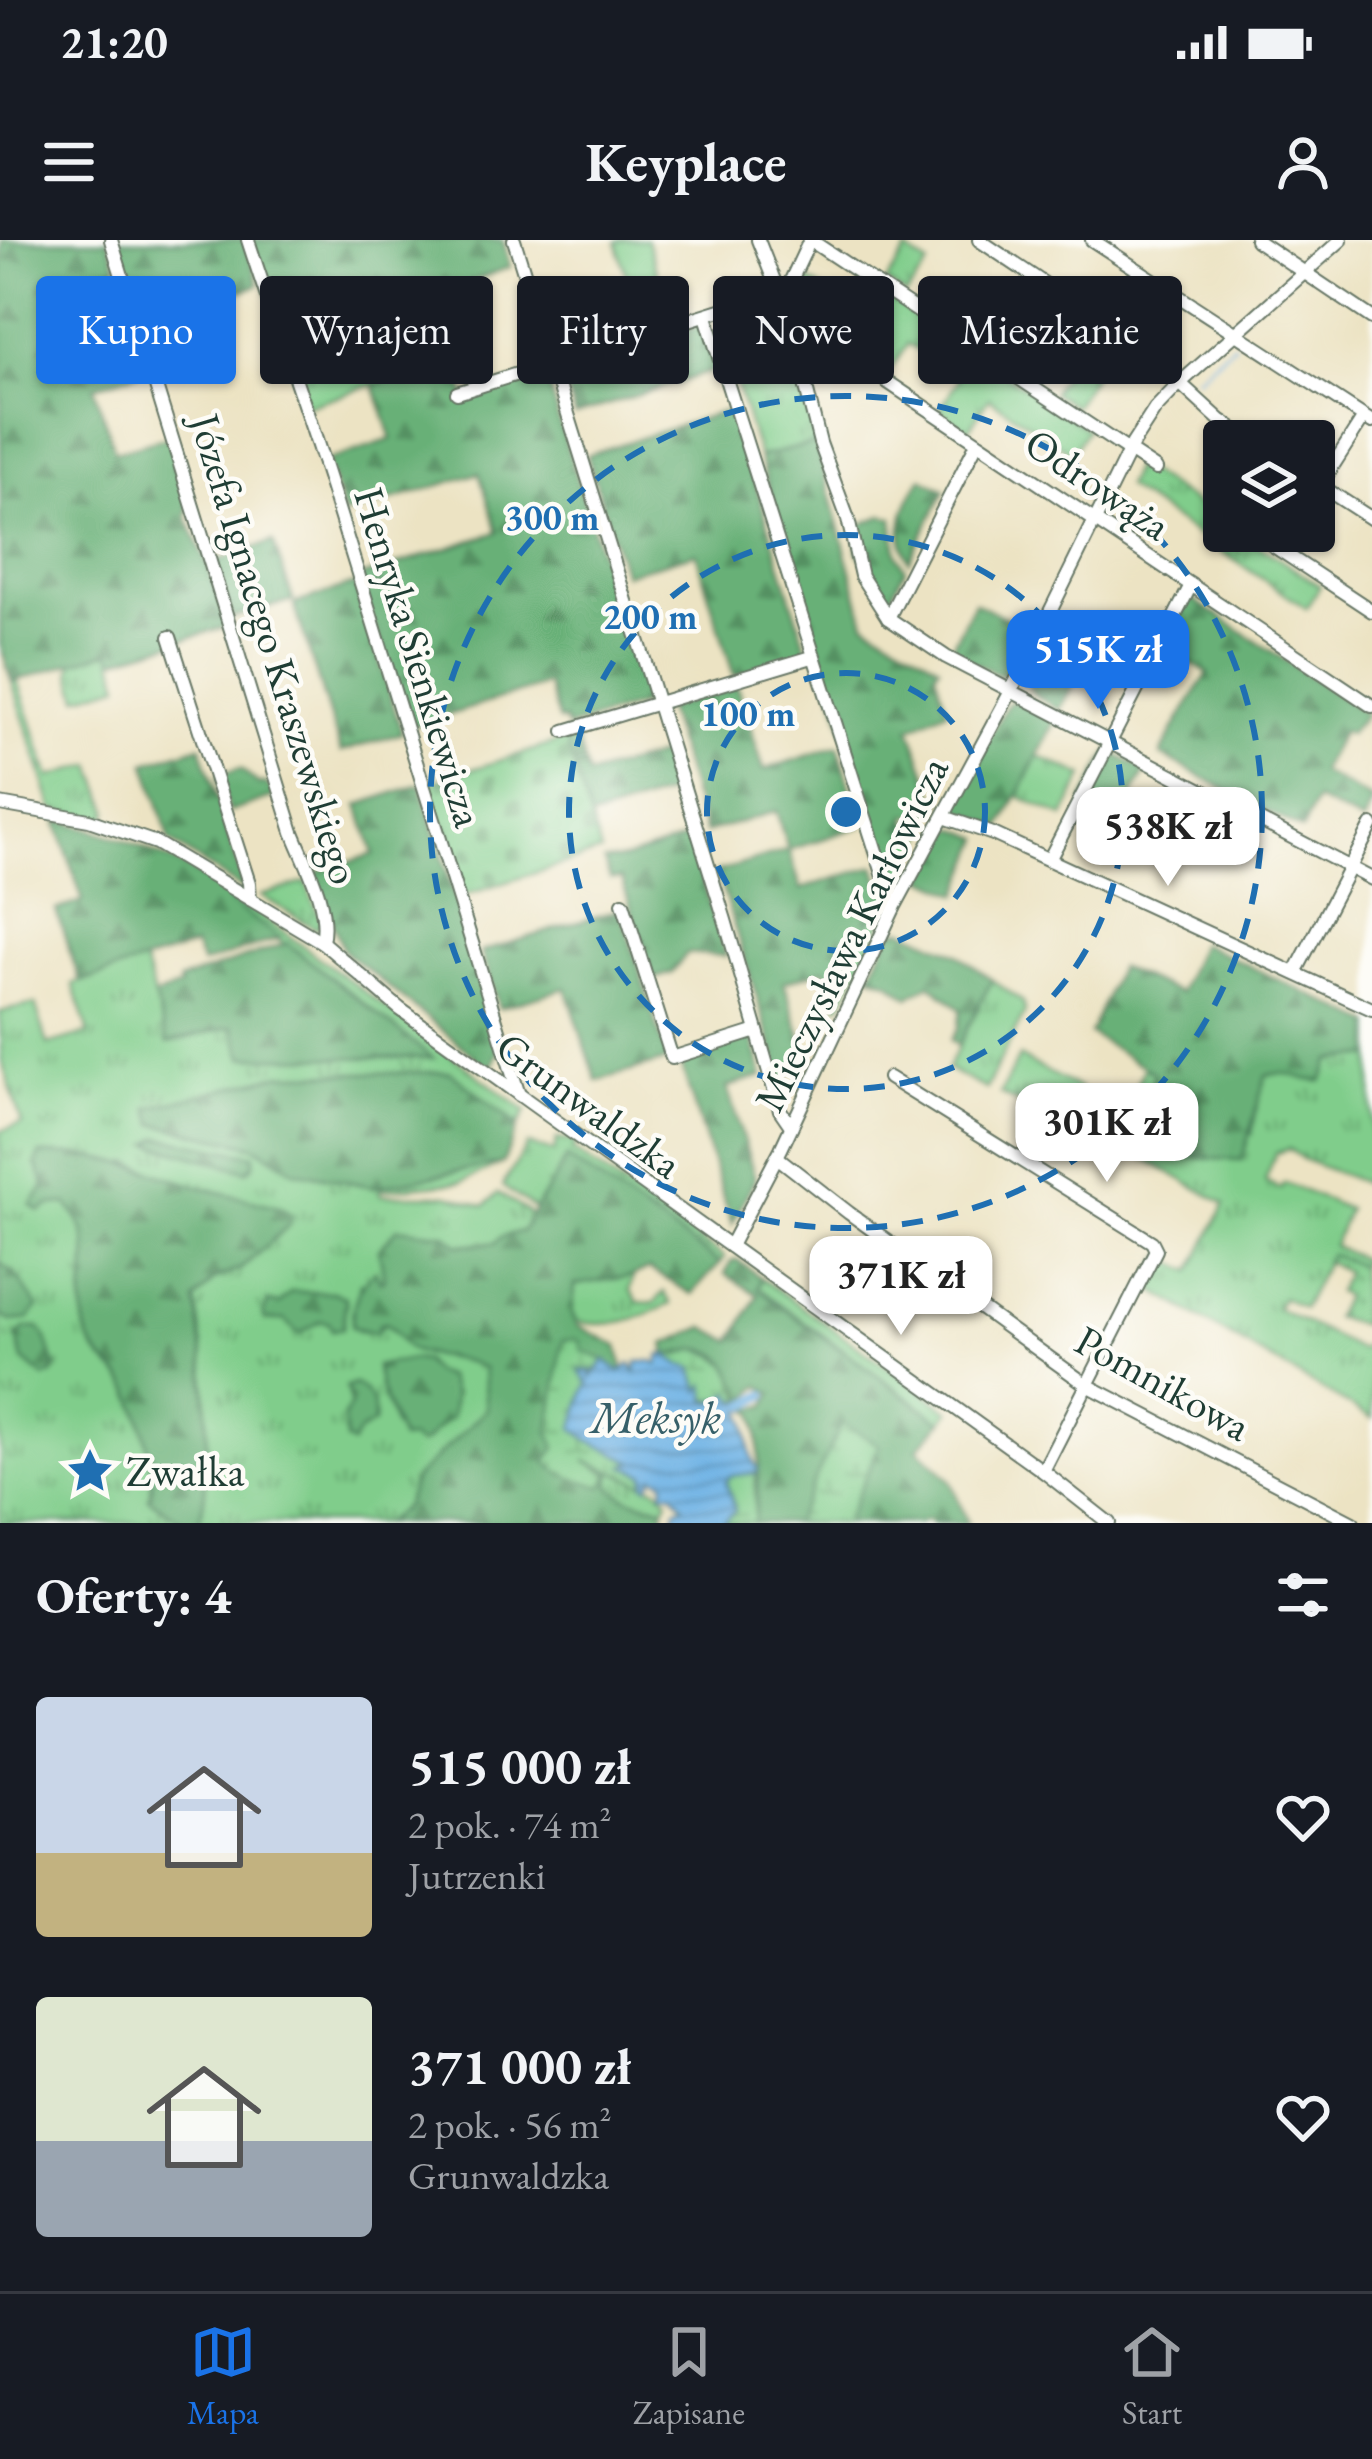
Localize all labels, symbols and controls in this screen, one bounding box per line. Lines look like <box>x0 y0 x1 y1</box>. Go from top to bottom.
text: 21:20 <box>60 13 168 71</box>
text: Keyplace <box>585 127 787 197</box>
icon: menu <box>36 129 102 195</box>
icon: person <box>1270 129 1336 195</box>
chip: Kupno <box>36 276 236 384</box>
chip: Wynajem <box>260 276 493 384</box>
chip: Filtry <box>517 276 689 384</box>
chip: Nowe <box>713 276 894 384</box>
chip: Mieszkanie <box>918 276 1182 384</box>
street label: Józefa Ignacego Kraszewskiego <box>176 404 373 891</box>
street label: Odrowąża <box>1015 415 1182 553</box>
map controls <box>1203 420 1335 552</box>
button: layers <box>1203 420 1335 552</box>
street label: Henryka Sienkiewicza <box>341 481 497 834</box>
text: 300 m <box>505 494 599 541</box>
text: 200 m <box>603 593 697 640</box>
pin: 515K zł <box>987 610 1209 712</box>
text: 515K zł <box>1033 623 1163 674</box>
text: 100 m <box>701 690 795 737</box>
street label: Mieczysława Karłowicza <box>741 747 961 1120</box>
pin: 538K zł <box>1057 787 1279 889</box>
centre of rings <box>825 791 867 833</box>
text: 538K zł <box>1103 800 1233 851</box>
street label: Grunwaldzka <box>485 1019 693 1191</box>
pin: 301K zł <box>996 1083 1218 1185</box>
text: 301K zł <box>1042 1096 1172 1147</box>
pin: 371K zł <box>790 1236 1012 1338</box>
text: 371K zł <box>836 1249 966 1300</box>
street label: Pomnikowa <box>1066 1312 1260 1454</box>
water label: Meksyk <box>588 1388 721 1446</box>
place label: Zwałka <box>126 1444 245 1499</box>
place icon: Zwałka <box>65 1446 115 1496</box>
text: Oferty: 4 <box>36 1562 231 1628</box>
icon: filters <box>1270 1562 1336 1628</box>
text: 515 000 zł <box>408 1733 631 1799</box>
icon: home <box>132 1745 276 1889</box>
icon: heart <box>1270 1784 1336 1850</box>
text: 2 pok. · 74 m² <box>408 1799 611 1850</box>
text: Jutrzenki <box>408 1850 545 1901</box>
text: 371 000 zł <box>408 2033 631 2099</box>
icon: home <box>132 2045 276 2189</box>
icon: heart <box>1270 2084 1336 2150</box>
text: 2 pok. · 56 m² <box>408 2099 611 2150</box>
text: Grunwaldzka <box>408 2150 609 2201</box>
tab: Mapa <box>187 2319 259 2434</box>
tab: Zapisane <box>633 2319 745 2434</box>
tab: Start <box>1119 2319 1185 2434</box>

